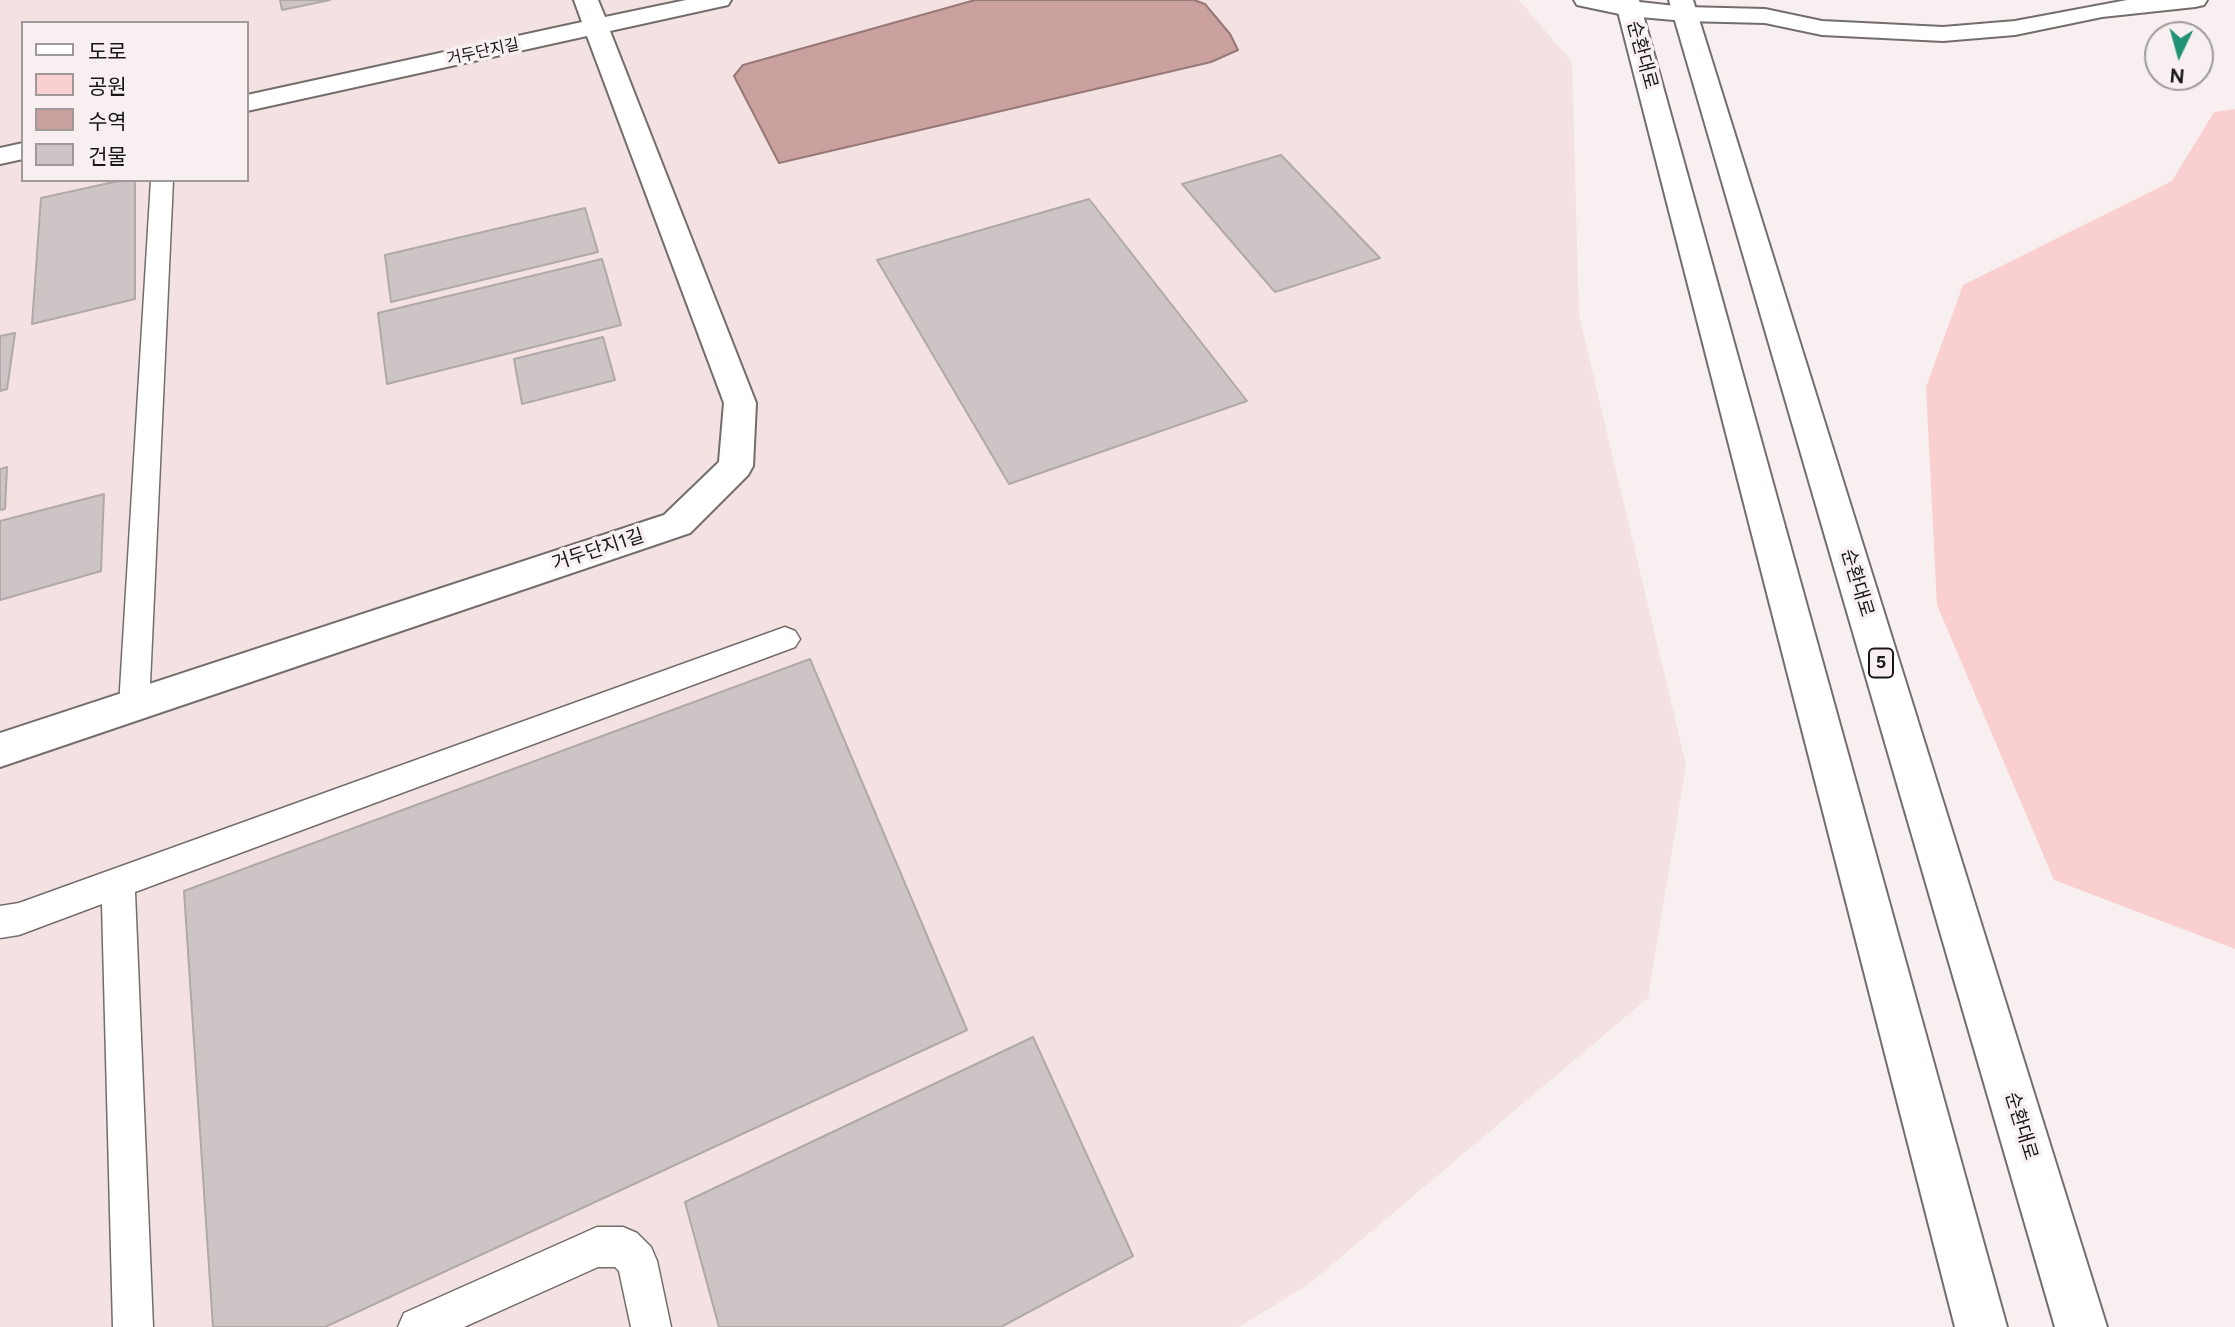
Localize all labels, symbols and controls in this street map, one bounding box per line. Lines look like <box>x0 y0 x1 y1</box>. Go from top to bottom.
street label: 순환대로 <box>1622 18 1662 92</box>
legend <box>21 21 248 182</box>
north arrow <box>2144 21 2214 91</box>
street label: 거두단지길 <box>445 35 521 69</box>
text: 도로 <box>88 39 127 64</box>
text: N <box>2169 63 2186 88</box>
text: 공원 <box>88 74 127 99</box>
text: 수역 <box>88 109 127 134</box>
text: 건물 <box>88 144 127 169</box>
street label: 거두단지1길 <box>549 524 647 576</box>
street label: 순환대로 <box>1836 546 1878 620</box>
road number: 5 <box>1869 648 1893 678</box>
street label: 순환대로 <box>2000 1089 2042 1163</box>

